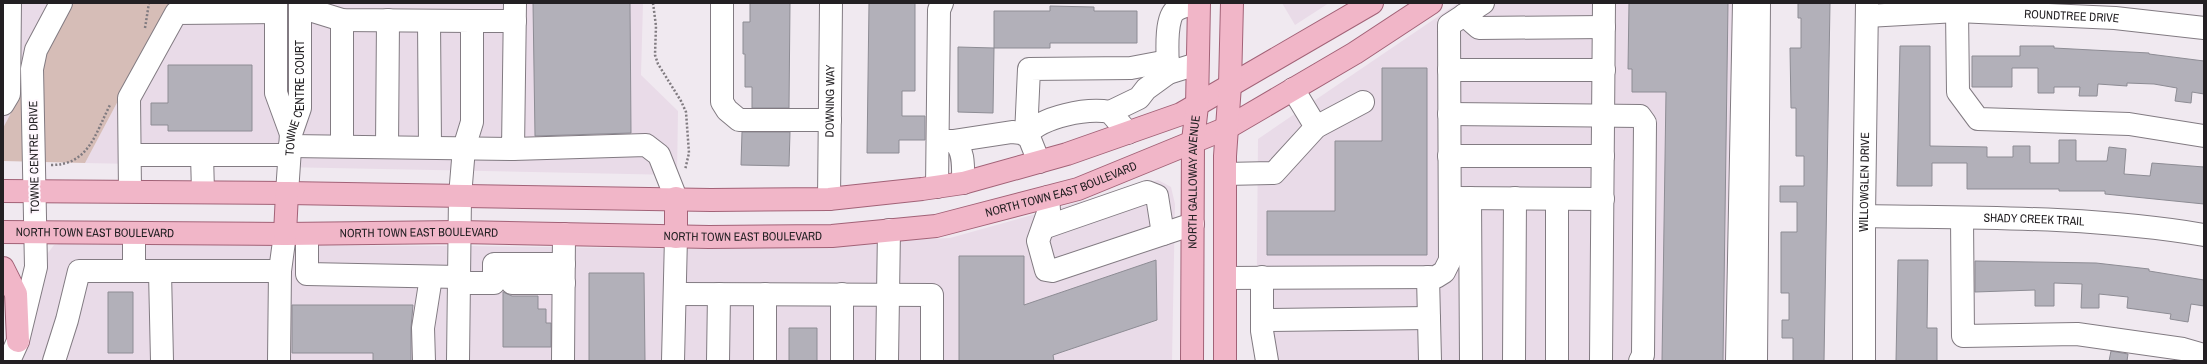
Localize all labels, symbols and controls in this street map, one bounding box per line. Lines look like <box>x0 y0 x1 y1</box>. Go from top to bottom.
street label: ROUNDTREE DRIVE <box>2024 6 2120 26</box>
street label: TOWNE CENTRE COURT <box>282 40 308 156</box>
street label: DOWNING WAY <box>822 64 838 137</box>
street label: TOWNE CENTRE DRIVE <box>25 101 43 213</box>
street label: NORTH GALLOWAY AVENUE <box>1185 114 1204 249</box>
street label: WILLOWGLEN DRIVE <box>1856 132 1873 232</box>
street label: NORTH TOWN EAST BOULEVARD <box>984 158 1139 221</box>
street label: SHADY CREEK TRAIL <box>1983 210 2085 230</box>
street label: NORTH TOWN EAST BOULEVARD <box>16 224 174 241</box>
street label: NORTH TOWN EAST BOULEVARD <box>340 224 498 241</box>
street label: NORTH TOWN EAST BOULEVARD <box>664 228 822 245</box>

